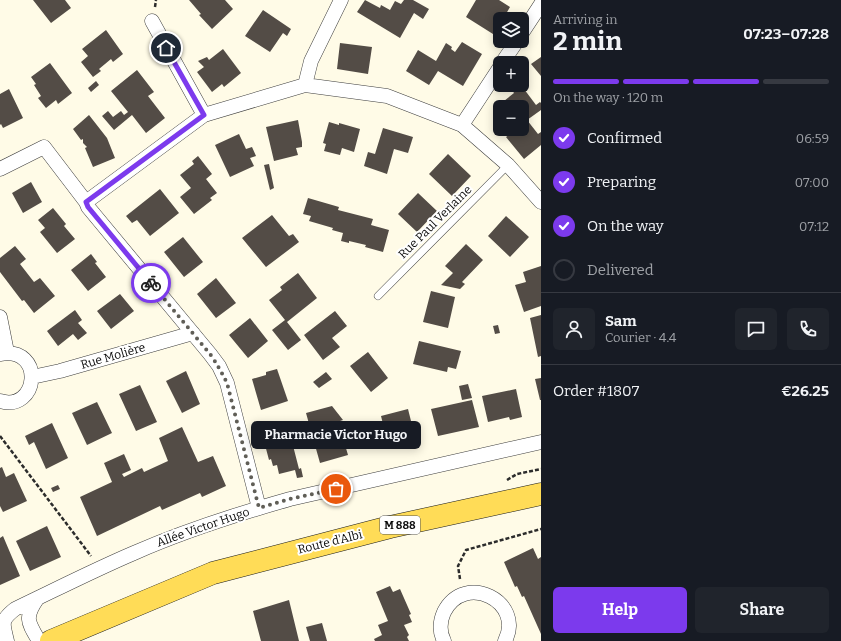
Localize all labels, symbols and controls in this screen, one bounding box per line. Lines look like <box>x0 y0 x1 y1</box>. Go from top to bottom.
map controls <box>493 12 529 136</box>
button: layers <box>493 12 529 48</box>
text: Arriving in <box>553 12 618 27</box>
text: 07:23–07:28 <box>743 25 829 43</box>
text: 2 min <box>553 26 622 57</box>
pin <box>149 31 183 65</box>
icon: home <box>155 37 177 59</box>
button: + <box>493 56 529 92</box>
text: On the way · 120 m <box>553 90 663 105</box>
button: − <box>493 100 529 136</box>
icon: check <box>553 127 575 149</box>
text: Confirmed <box>587 129 662 147</box>
text: 06:59 <box>796 131 829 146</box>
icon: check <box>553 171 575 193</box>
text: Preparing <box>587 173 656 191</box>
text: 07:00 <box>795 175 829 190</box>
street label: Rue Paul Verlaine <box>396 183 474 261</box>
icon: check <box>553 215 575 237</box>
text: On the way <box>587 217 664 235</box>
text: 07:12 <box>799 219 829 234</box>
text: Delivered <box>587 261 654 279</box>
courier <box>131 263 171 303</box>
icon: bike <box>140 272 162 294</box>
button: person <box>553 308 595 350</box>
button: chat <box>735 308 777 350</box>
button: phone <box>787 308 829 350</box>
text: Sam <box>605 312 637 330</box>
text: Courier · 4.4 <box>605 330 676 345</box>
street label: Rue Molière <box>79 340 147 372</box>
text: Order #1807 <box>553 382 639 400</box>
text: €26.25 <box>781 382 829 400</box>
callout: Pharmacie Victor Hugo <box>251 421 421 449</box>
text: Pharmacie Victor Hugo <box>265 427 407 442</box>
pin <box>319 472 353 506</box>
icon: bag <box>325 478 347 500</box>
street label: Allée Victor Hugo <box>155 504 251 549</box>
road number: M 888 <box>380 516 420 534</box>
street label: Route d'Albi <box>296 527 364 557</box>
button: Help <box>553 587 687 633</box>
button: Share <box>695 587 829 633</box>

